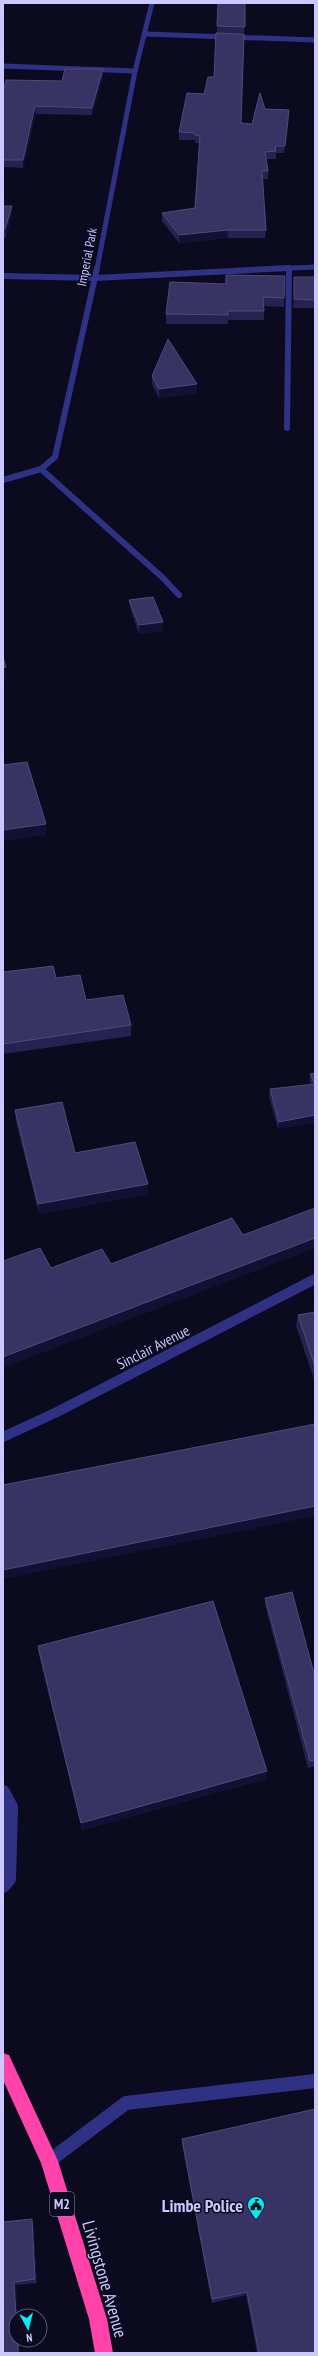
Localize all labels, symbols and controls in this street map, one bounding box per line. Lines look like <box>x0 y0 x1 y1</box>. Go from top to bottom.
street label: Imperial Park <box>73 226 101 288</box>
street label: Sinclair Avenue <box>113 1321 193 1373</box>
road number: M2 <box>50 2192 74 2216</box>
place label: Limbe Police <box>162 2194 243 2217</box>
public building icon: Limbe Police <box>246 2195 266 2220</box>
street label: Livingstone Avenue <box>77 2218 133 2340</box>
north arrow <box>8 2308 48 2348</box>
text: N <box>25 2331 33 2345</box>

